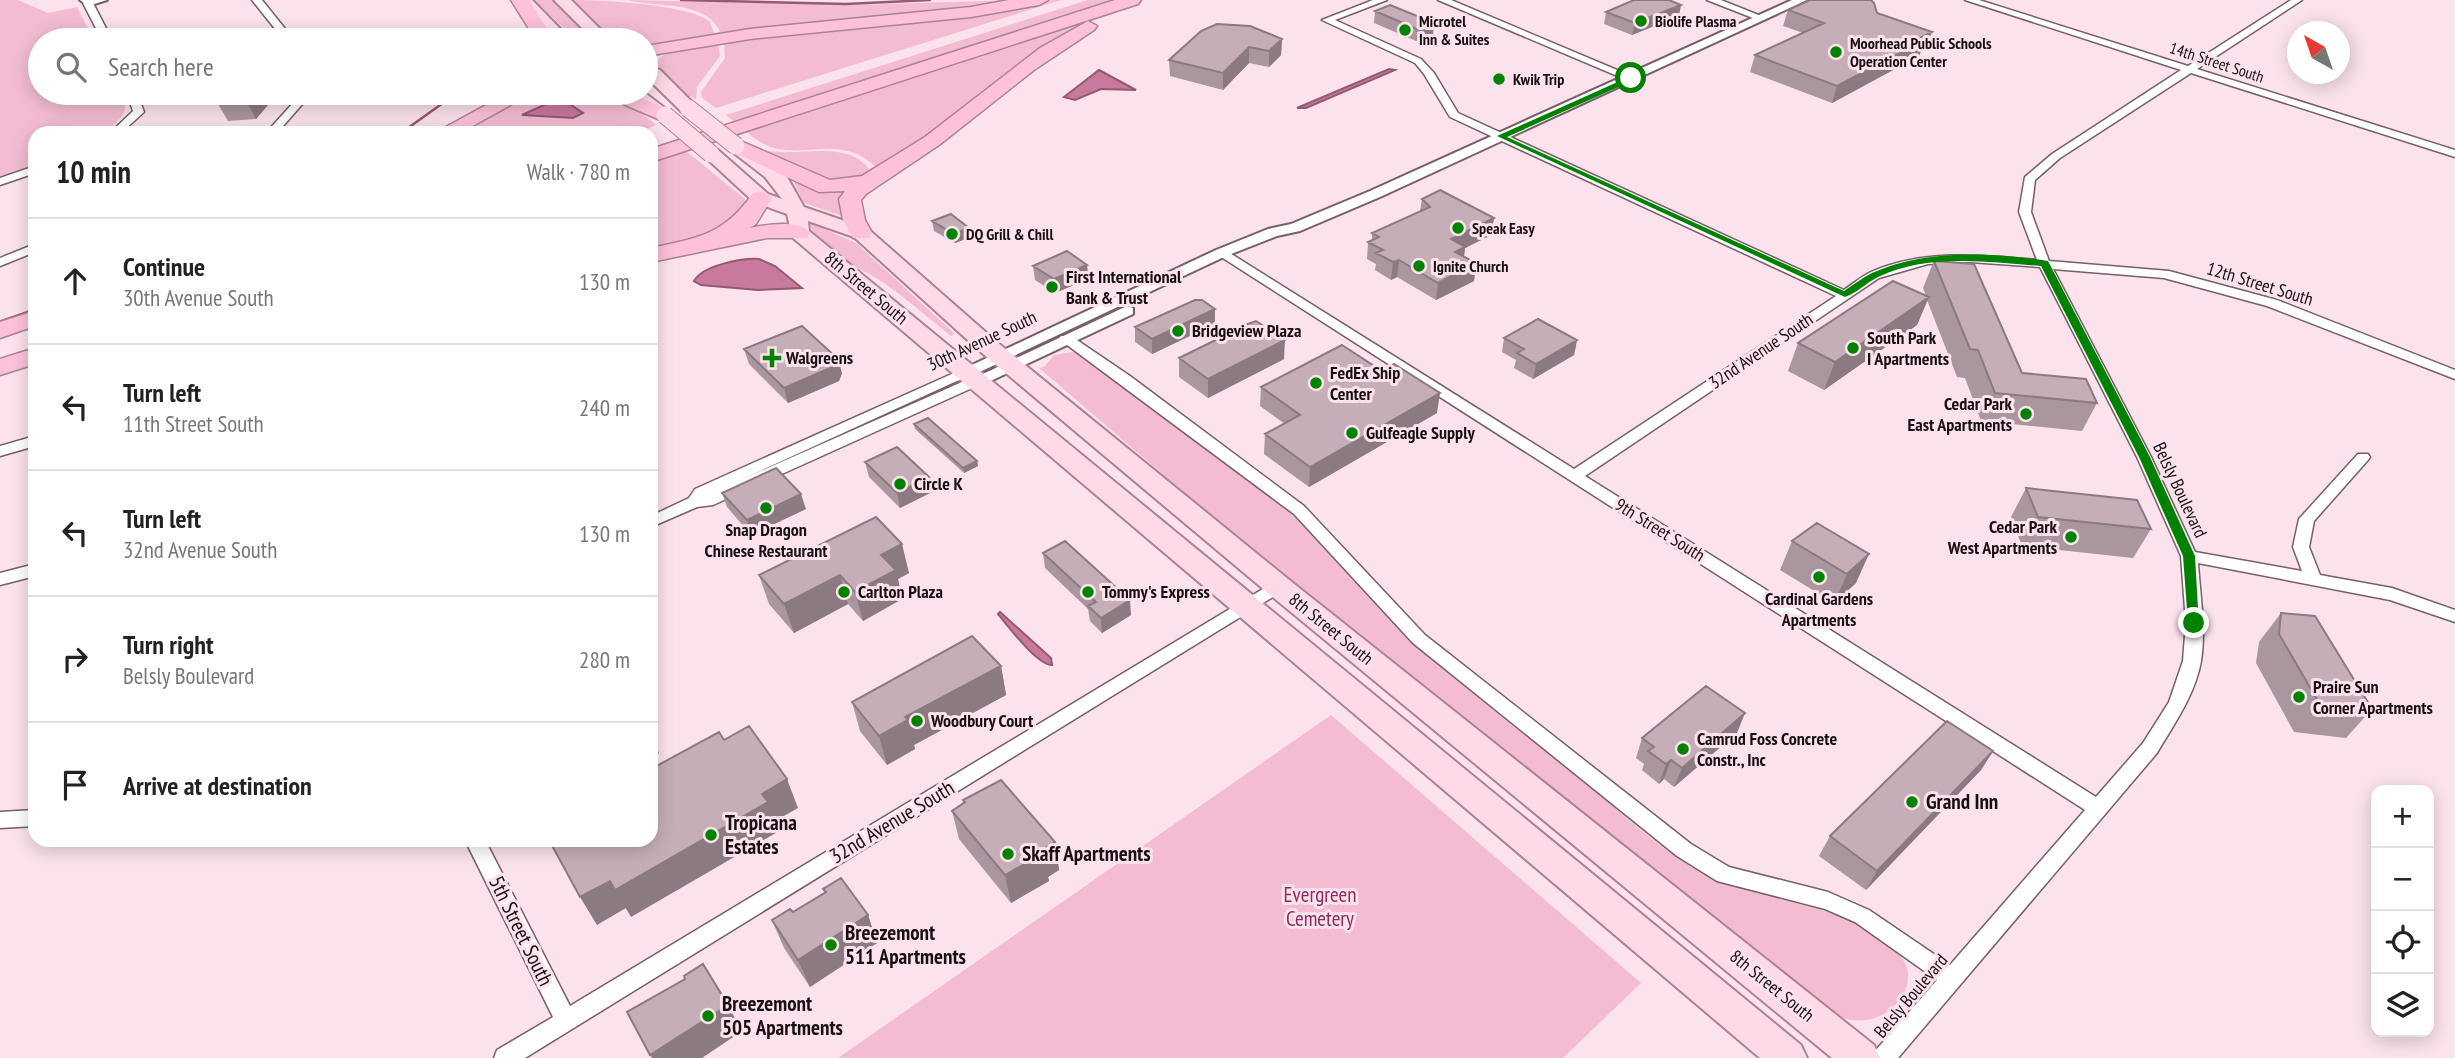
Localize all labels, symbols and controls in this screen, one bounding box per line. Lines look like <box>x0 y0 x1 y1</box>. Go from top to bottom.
place label: Microtel Inn & Suites <box>1419 11 1490 49</box>
place label: Biolife Plasma <box>1655 11 1737 31</box>
marker: Biolife Plasma <box>1633 13 1649 29</box>
north arrow <box>2287 21 2350 84</box>
marker: Microtel Inn & Suites <box>1397 22 1413 38</box>
search box <box>28 28 658 105</box>
place label: Moorhead Public Schools Operation Center <box>1850 33 1992 71</box>
street label: 14th Street South <box>2167 37 2267 87</box>
marker: Moorhead Public Schools Operation Center <box>1828 44 1844 60</box>
icon: search <box>52 48 90 86</box>
text: Search here <box>108 50 214 83</box>
route start <box>1615 62 1646 93</box>
place label: Kwik Trip <box>1513 69 1564 89</box>
marker: Kwik Trip <box>1491 71 1507 87</box>
text: 10 min <box>56 152 131 191</box>
text: Walk · 780 m <box>527 157 630 186</box>
place label: Speak Easy <box>1472 218 1535 238</box>
marker: Speak Easy <box>1450 220 1466 236</box>
place label: DQ Grill & Chill <box>966 224 1053 244</box>
marker: DQ Grill & Chill <box>944 226 960 242</box>
street label: 8th Street South <box>820 246 913 329</box>
text: Continue <box>123 250 205 283</box>
place label: Ignite Church <box>1433 256 1508 276</box>
street label: 12th Street South <box>2204 256 2316 311</box>
marker: Ignite Church <box>1411 258 1427 274</box>
icon: ahead <box>56 262 94 300</box>
place label: First International Bank & Trust <box>1066 265 1182 309</box>
text: 130 m <box>579 267 630 296</box>
marker: First International Bank & Trust <box>1044 279 1060 295</box>
text: 30th Avenue South <box>123 283 274 312</box>
street label: 30th Avenue South <box>923 305 1040 376</box>
street label: 32nd Avenue South <box>1704 307 1817 394</box>
place label: Bridgeview Plaza <box>1192 319 1301 342</box>
marker: Bridgeview Plaza <box>1170 323 1186 339</box>
place label: South Park I Apartments <box>1867 326 1949 370</box>
marker: South Park I Apartments <box>1845 340 1861 356</box>
place label: Walgreens <box>785 346 853 369</box>
marker: Walgreens <box>764 350 780 366</box>
place label: FedEx Ship Center <box>1330 361 1400 405</box>
marker: FedEx Ship Center <box>1308 375 1324 391</box>
text: Turn left <box>123 376 201 409</box>
icon: left <box>56 388 94 426</box>
place label: Cedar Park East Apartments <box>1907 392 2013 436</box>
text: 240 m <box>579 393 630 422</box>
marker: Cedar Park East Apartments <box>2018 406 2034 422</box>
text: 11th Street South <box>123 409 264 438</box>
place label: Gulfeagle Supply <box>1366 421 1476 444</box>
marker: Gulfeagle Supply <box>1344 425 1360 441</box>
street label: Belsly Boulevard <box>2148 438 2213 541</box>
place label: Circle K <box>914 472 964 495</box>
marker: Circle K <box>892 476 908 492</box>
street label: 9th Street South <box>1611 493 1710 566</box>
marker: Snap Dragon Chinese Restaurant <box>758 500 774 516</box>
text: Turn left <box>123 502 201 535</box>
icon: left <box>56 514 94 552</box>
place label: Cedar Park West Apartments <box>1947 515 2058 559</box>
place label: Snap Dragon Chinese Restaurant <box>705 518 828 562</box>
text: 130 m <box>579 519 630 548</box>
marker: Cedar Park West Apartments <box>2063 529 2079 545</box>
text: 32nd Avenue South <box>123 535 277 564</box>
marker: Cardinal Gardens Apartments <box>1811 569 1827 585</box>
place label: Carlton Plaza <box>858 580 943 603</box>
place label: Tommy's Express <box>1102 580 1210 603</box>
marker: Carlton Plaza <box>836 584 852 600</box>
marker: Tommy's Express <box>1080 584 1096 600</box>
place label: Cardinal Gardens Apartments <box>1765 587 1873 631</box>
street label: 8th Street South <box>1284 588 1378 670</box>
route end <box>2178 607 2209 638</box>
text: Turn right <box>123 628 214 661</box>
icon: right <box>56 640 94 678</box>
text: 280 m <box>579 645 630 674</box>
text: Belsly Boulevard <box>123 661 254 690</box>
place label: Praire Sun Corner Apartments <box>2313 675 2433 719</box>
marker: Praire Sun Corner Apartments <box>2291 689 2307 705</box>
place label: Woodbury Court <box>930 709 1034 732</box>
marker: Woodbury Court <box>909 713 925 729</box>
place label: Camrud Foss Concrete Constr., Inc <box>1697 727 1837 771</box>
marker: Camrud Foss Concrete Constr., Inc <box>1675 741 1691 757</box>
icon: arrive <box>56 766 94 804</box>
text: Arrive at destination <box>123 769 312 802</box>
street label: 32nd Avenue South <box>824 774 959 869</box>
map controls <box>2371 785 2434 1037</box>
button: + <box>2371 785 2434 848</box>
place label: Grand Inn <box>1926 788 1998 815</box>
marker: Grand Inn <box>1904 794 1920 810</box>
place label: Tropicana Estates <box>725 809 797 860</box>
marker: Tropicana Estates <box>703 827 719 843</box>
place label: Skaff Apartments <box>1022 840 1151 867</box>
marker: Skaff Apartments <box>1000 846 1016 862</box>
button: − <box>2371 848 2434 911</box>
street label: 5th Street South <box>483 871 560 990</box>
park label: Evergreen Cemetery <box>1284 881 1356 932</box>
button: locate <box>2371 911 2434 974</box>
place label: Breezemont 511 Apartments <box>845 919 966 970</box>
marker: Breezemont 511 Apartments <box>823 937 839 953</box>
street label: 8th Street South <box>1725 945 1819 1027</box>
street label: Belsly Boulevard <box>1869 949 1952 1042</box>
button: layers <box>2371 974 2434 1037</box>
place label: Breezemont 505 Apartments <box>722 990 843 1041</box>
marker: Breezemont 505 Apartments <box>700 1008 716 1024</box>

